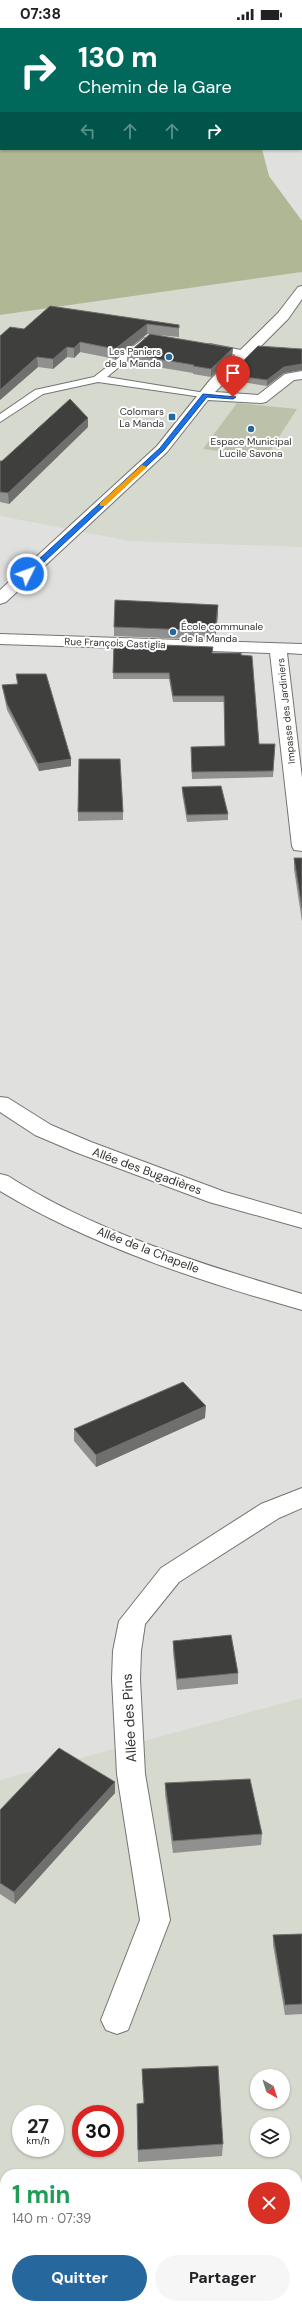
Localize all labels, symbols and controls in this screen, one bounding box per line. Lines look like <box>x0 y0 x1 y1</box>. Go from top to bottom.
text: 07:38 <box>20 4 61 24</box>
text: 130 m <box>78 39 158 76</box>
icon: right <box>12 44 64 96</box>
text: Chemin de la Gare <box>78 75 232 99</box>
icon: left <box>77 120 99 142</box>
icon: ahead <box>119 120 141 142</box>
icon: ahead <box>161 120 183 142</box>
icon: right <box>203 120 225 142</box>
place label: Les Paniers de la Manda <box>105 345 161 370</box>
marker: Les Paniers de la Manda <box>164 352 174 362</box>
pin <box>216 356 250 397</box>
icon: arrive <box>222 362 244 384</box>
place label: Colomars La Manda <box>119 405 164 430</box>
marker: Colomars La Manda <box>167 412 177 422</box>
marker: Espace Municipal Lucile Savona <box>246 424 256 434</box>
place label: Espace Municipal Lucile Savona <box>211 435 291 460</box>
position arrow <box>6 553 48 595</box>
place label: École communale de la Manda <box>181 620 263 645</box>
marker: École communale de la Manda <box>168 627 178 637</box>
street label: Rue François Castiglia <box>64 635 166 651</box>
street label: Impasse des Jardiniers <box>274 658 298 764</box>
street label: Allée des Bugadières <box>90 1144 204 1198</box>
street label: Allée de la Chapelle <box>94 1223 202 1277</box>
street label: Allée des Pins <box>118 1673 140 1763</box>
north arrow <box>250 2069 290 2109</box>
map controls <box>250 2069 290 2157</box>
speed limit sign: 30 <box>72 2105 124 2157</box>
text: 27 <box>27 2113 49 2139</box>
button: layers <box>250 2117 290 2157</box>
text: km/h <box>26 2134 50 2147</box>
text: 1 min <box>12 2179 70 2210</box>
button: close <box>248 2182 290 2224</box>
text: 140 m · 07:39 <box>12 2210 91 2227</box>
button: Quitter <box>12 2255 147 2301</box>
button: Partager <box>155 2255 290 2301</box>

